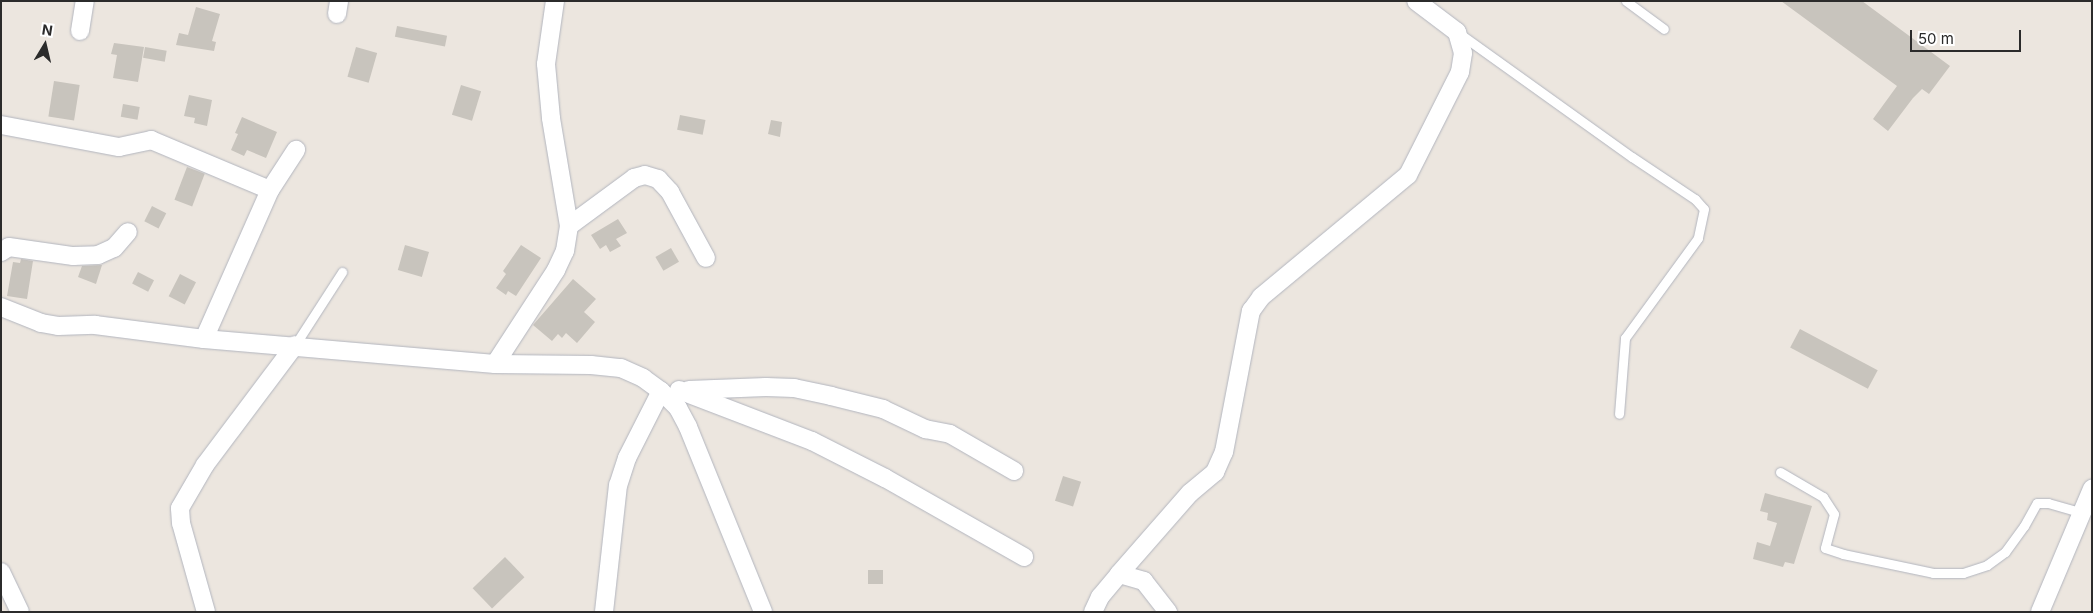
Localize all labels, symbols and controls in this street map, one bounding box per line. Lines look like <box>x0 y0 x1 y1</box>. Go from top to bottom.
north arrow <box>20 20 70 70</box>
text: N <box>41 20 54 39</box>
scale bar <box>1913 20 2024 52</box>
text: 50 m <box>1918 29 1954 48</box>

